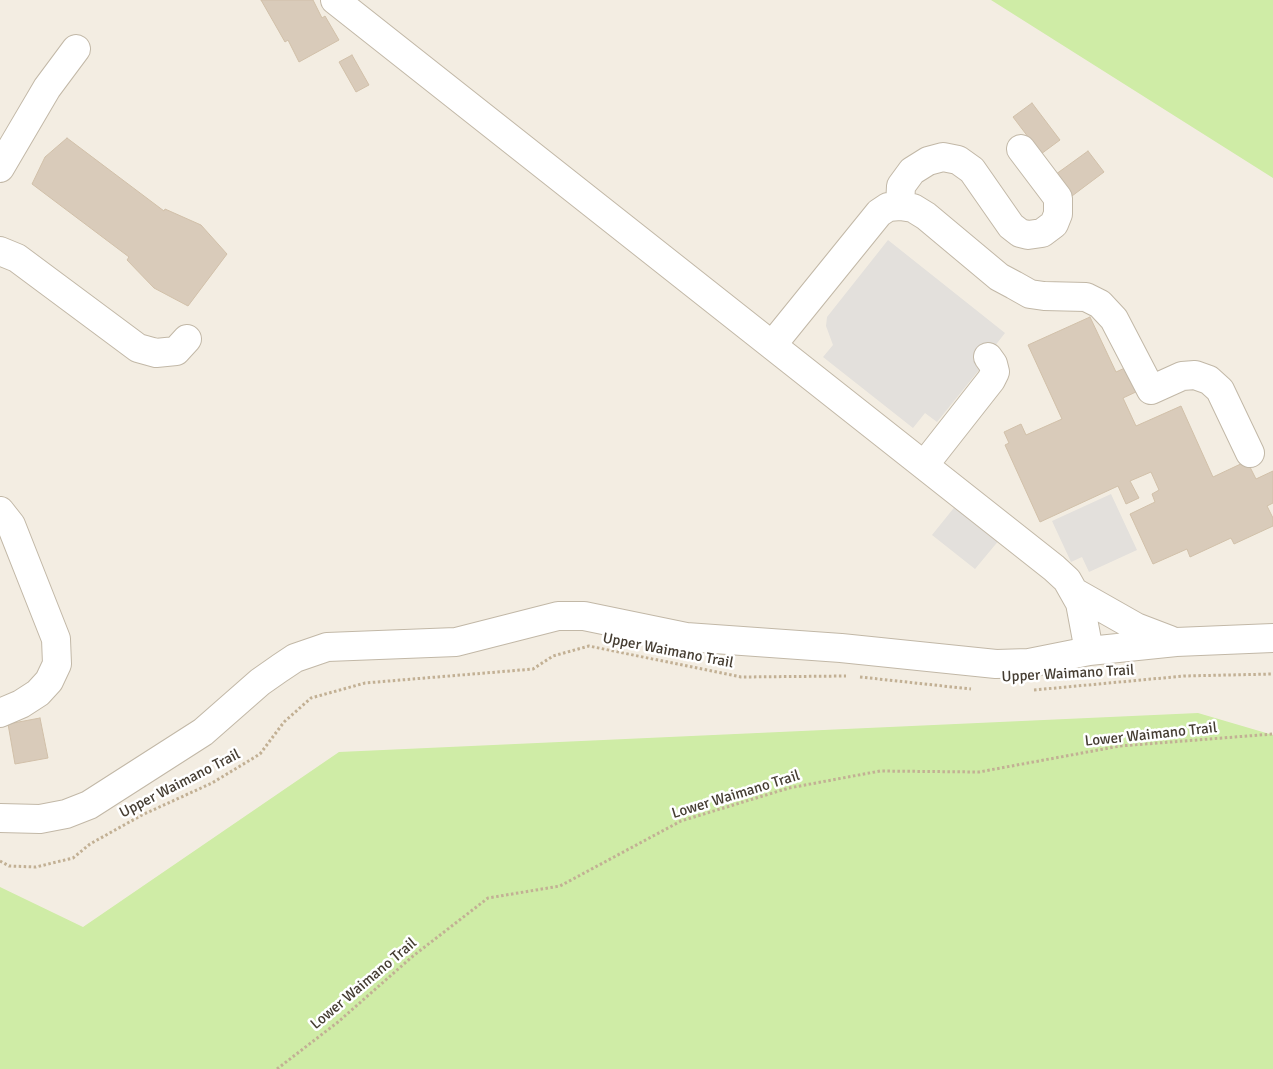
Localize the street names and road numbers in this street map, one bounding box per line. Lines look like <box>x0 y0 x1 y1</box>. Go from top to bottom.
street label: Upper Waimano Trail <box>601 629 735 673</box>
street label: Upper Waimano Trail <box>1001 662 1135 686</box>
street label: Lower Waimano Trail <box>1084 719 1218 751</box>
street label: Upper Waimano Trail <box>117 746 243 822</box>
street label: Lower Waimano Trail <box>670 767 802 823</box>
street label: Lower Waimano Trail <box>307 934 421 1034</box>

